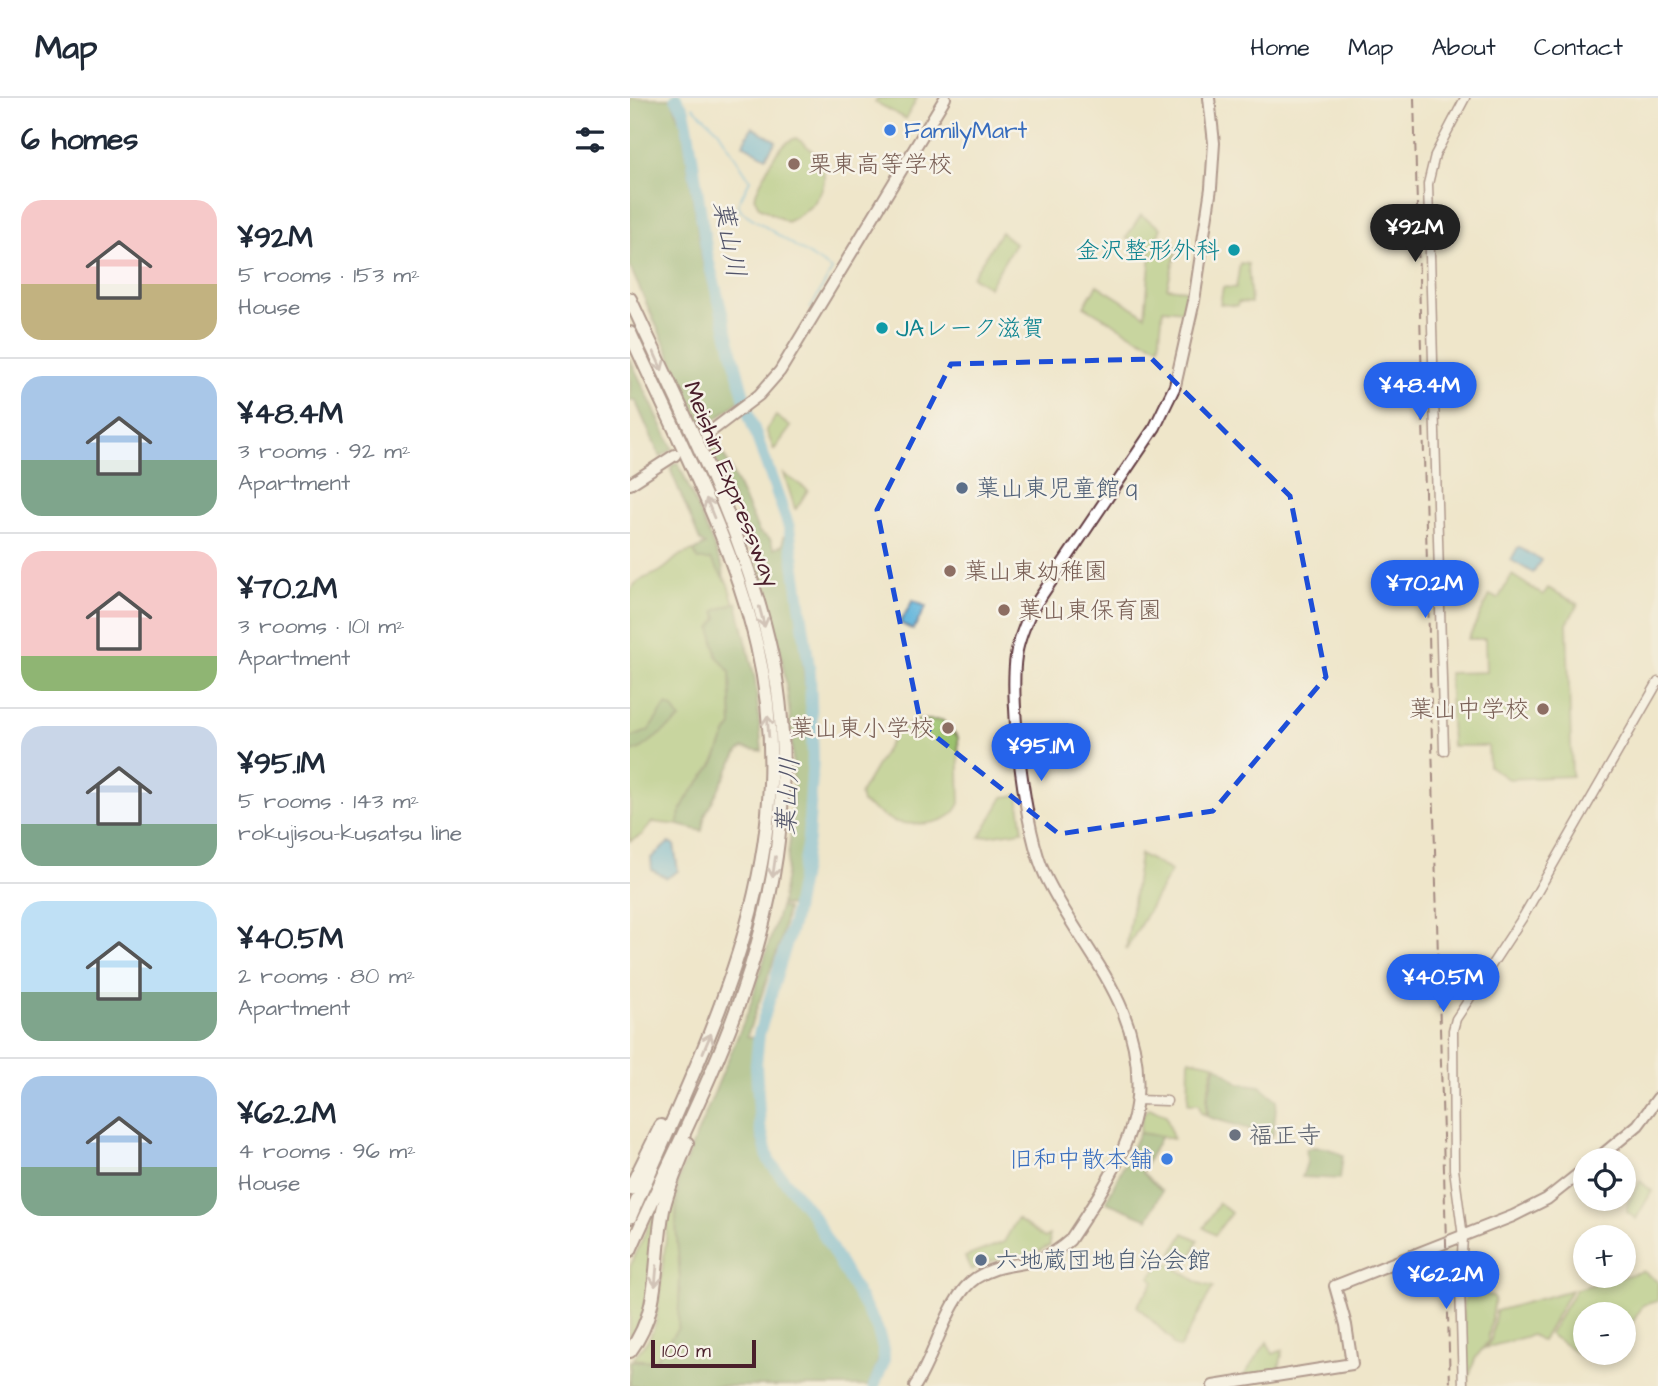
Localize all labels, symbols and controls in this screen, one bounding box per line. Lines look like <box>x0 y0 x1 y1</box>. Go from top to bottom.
text: Map <box>35 25 97 71</box>
text: Home <box>1250 31 1310 65</box>
text: Map <box>1348 31 1393 65</box>
text: About <box>1431 31 1496 65</box>
text: Contact <box>1534 31 1623 65</box>
place label: FamilyMart <box>904 114 1027 149</box>
text: 6 homes <box>21 119 138 161</box>
icon: filters <box>571 121 609 159</box>
marker: FamilyMart <box>882 122 898 138</box>
place label: 栗東高等学校 <box>808 148 952 182</box>
marker: 栗東高等学校 <box>786 156 802 172</box>
water label: 葉山川 <box>704 197 754 281</box>
pin: ¥92M <box>1374 204 1456 264</box>
text: ¥92M <box>1386 211 1444 243</box>
text: ¥92M <box>238 217 313 259</box>
icon: home <box>77 228 161 312</box>
place label: 金沢整形外科 <box>1076 234 1220 268</box>
marker: 金沢整形外科 <box>1226 242 1242 258</box>
text: 5 rooms · 153 m² <box>238 259 420 291</box>
text: House <box>238 291 301 323</box>
place label: JAレーク滋賀 <box>896 312 1045 346</box>
marker: JAレーク滋賀 <box>874 320 890 336</box>
one-way arrow <box>652 350 665 372</box>
pin: ¥48.4M <box>1363 362 1477 422</box>
text: ¥48.4M <box>1380 369 1460 401</box>
street label: Meishin Expressway <box>673 376 788 593</box>
text: ¥48.4M <box>238 393 343 435</box>
icon: home <box>77 404 161 488</box>
text: 3 rooms · 92 m² <box>238 435 411 467</box>
text: Apartment <box>238 467 350 499</box>
place label: 葉山東児童館ｑ <box>976 472 1144 506</box>
marker: 葉山東児童館ｑ <box>954 480 970 496</box>
one-way arrow <box>703 497 716 519</box>
place label: 葉山東幼稚園 <box>964 555 1108 589</box>
pin: ¥70.2M <box>1368 560 1482 620</box>
marker: 葉山東幼稚園 <box>942 563 958 579</box>
text: ¥70.2M <box>1387 567 1463 599</box>
text: ¥70.2M <box>238 568 338 610</box>
icon: home <box>77 579 161 663</box>
place label: 葉山東保育園 <box>1018 594 1162 628</box>
marker: 葉山東保育園 <box>996 602 1012 618</box>
one-way arrow <box>757 606 770 628</box>
text: 3 rooms · 101 m² <box>238 610 405 642</box>
text: Apartment <box>238 642 350 674</box>
place label: 葉山中学校 <box>1409 693 1529 727</box>
marker: 葉山中学校 <box>1535 701 1551 717</box>
place label: 葉山東小学校 <box>790 712 934 746</box>
one-way arrow <box>761 716 774 738</box>
marker: 葉山東小学校 <box>940 720 956 736</box>
pin: ¥95.1M <box>984 724 1098 783</box>
text: ¥95.1M <box>1008 730 1074 762</box>
text: ¥95.1M <box>238 743 325 785</box>
icon: home <box>77 754 161 838</box>
water label: 葉山川 <box>768 756 808 836</box>
text: 5 rooms · 143 m² <box>238 785 419 817</box>
text: rokujisou-kusatsu line <box>238 817 462 849</box>
one-way arrow <box>768 855 781 878</box>
text: ¥40.5M <box>238 918 344 960</box>
icon: home <box>77 929 161 1013</box>
pin: ¥40.5M <box>1386 954 1500 1014</box>
text: 2 rooms · 80 m² <box>238 960 415 992</box>
text: ¥40.5M <box>1403 961 1484 993</box>
text: Apartment <box>238 992 350 1024</box>
one-way arrow <box>701 1032 714 1054</box>
text: ¥62.2M <box>238 1093 336 1135</box>
icon: home <box>77 1104 161 1188</box>
place label: 福正寺 <box>1249 1119 1321 1153</box>
marker: 福正寺 <box>1227 1127 1243 1143</box>
text: 4 rooms · 96 m² <box>238 1135 416 1167</box>
place label: 旧和中散本舗 <box>1009 1143 1153 1177</box>
map controls <box>1573 1148 1636 1365</box>
button: locate <box>1573 1148 1636 1211</box>
marker: 旧和中散本舗 <box>1159 1151 1175 1167</box>
text: House <box>238 1167 301 1199</box>
button: + <box>1573 1225 1636 1288</box>
place label: 六地蔵団地自治会館 <box>995 1244 1211 1278</box>
marker: 六地蔵団地自治会館 <box>973 1252 989 1268</box>
pin: ¥62.2M <box>1389 1252 1503 1311</box>
text: ¥62.2M <box>1408 1258 1484 1290</box>
one-way arrow <box>649 1264 662 1287</box>
button: − <box>1573 1302 1636 1365</box>
scale bar <box>651 1337 756 1369</box>
text: 100 m <box>662 1338 711 1365</box>

